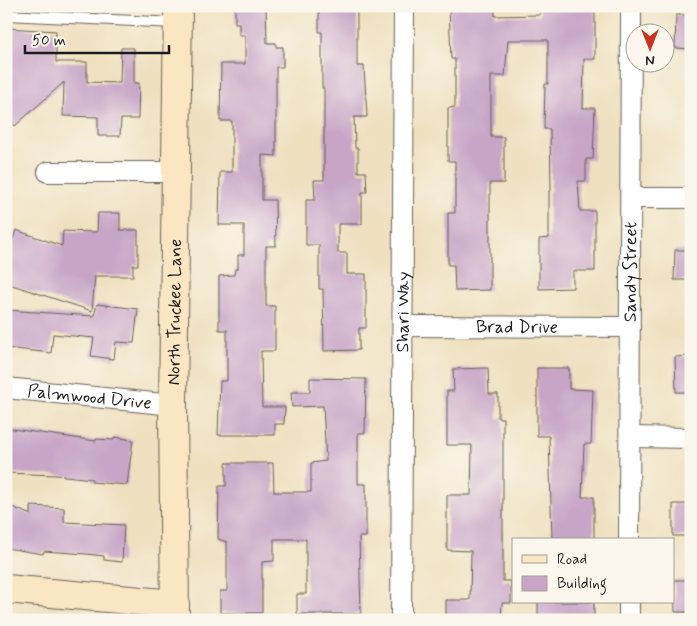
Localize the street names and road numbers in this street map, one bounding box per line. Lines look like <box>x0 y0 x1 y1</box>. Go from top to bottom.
street label: Sandy Street <box>619 221 643 322</box>
street label: North Truckee Lane <box>162 239 188 385</box>
street label: Shari Way <box>391 271 416 353</box>
street label: Brad Drive <box>476 315 558 340</box>
street label: Palmwood Drive <box>26 379 153 416</box>

